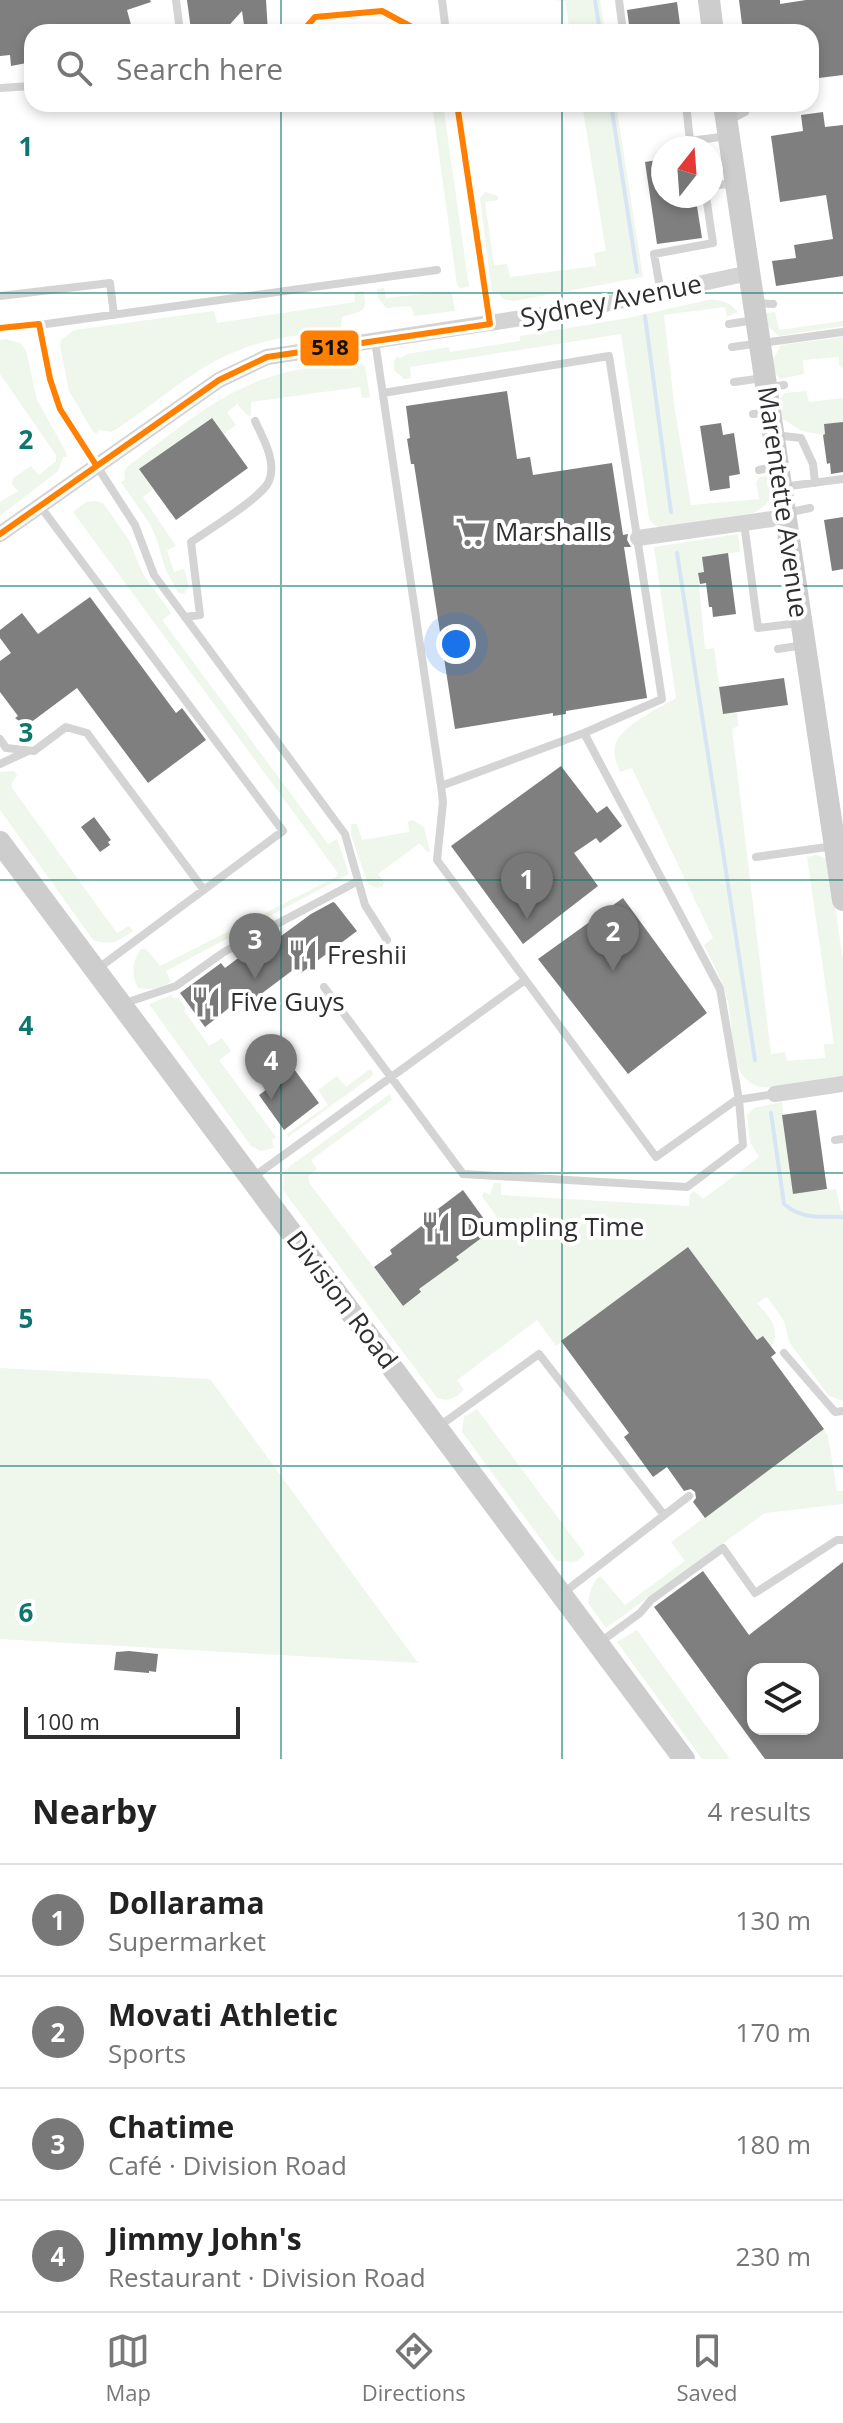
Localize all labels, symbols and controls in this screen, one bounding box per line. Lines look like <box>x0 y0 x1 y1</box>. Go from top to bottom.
search box <box>24 24 819 112</box>
icon: search <box>52 46 96 90</box>
text: Search here <box>116 48 283 89</box>
text: 1 <box>19 128 33 164</box>
north arrow <box>651 136 723 208</box>
street label: Sydney Avenue <box>517 265 705 335</box>
line badge: 518 <box>299 329 360 367</box>
text: 518 <box>311 331 349 361</box>
street label: Marentette Avenue <box>750 384 818 620</box>
text: 2 <box>19 421 34 457</box>
place label: Marshalls <box>495 513 612 549</box>
supermarket icon: Marshalls <box>454 515 488 549</box>
your location <box>436 624 476 664</box>
text: 3 <box>19 714 33 750</box>
pin: 1 <box>501 853 553 919</box>
pin: 2 <box>587 905 639 971</box>
pin: 3 <box>229 913 281 979</box>
place label: Freshii <box>327 936 407 972</box>
restaurant icon: Freshii <box>286 938 320 972</box>
place label: Five Guys <box>230 983 345 1019</box>
restaurant icon: Five Guys <box>189 985 223 1019</box>
text: 4 <box>19 1007 34 1043</box>
pin: 4 <box>245 1034 297 1100</box>
place label: Dumpling Time <box>460 1208 644 1244</box>
restaurant icon: Dumpling Time <box>419 1210 453 1244</box>
street label: Division Road <box>279 1223 407 1376</box>
text: 5 <box>19 1300 33 1336</box>
text: 6 <box>19 1594 34 1630</box>
map controls <box>747 1663 819 1735</box>
button: layers <box>747 1663 819 1735</box>
scale bar <box>24 1703 240 1739</box>
text: 100 m <box>36 1706 100 1736</box>
text: Nearby <box>32 1788 157 1834</box>
text: 4 results <box>708 1793 811 1829</box>
text: Dollarama <box>108 1882 265 1923</box>
text: 1 <box>51 1902 65 1938</box>
text: 130 m <box>736 1902 811 1938</box>
text: Supermarket <box>108 1923 266 1959</box>
text: Movati Athletic <box>108 1994 338 2035</box>
text: 2 <box>51 2014 65 2050</box>
text: 170 m <box>736 2014 811 2050</box>
text: Sports <box>108 2035 186 2071</box>
text: Chatime <box>108 2106 234 2147</box>
text: 3 <box>51 2126 65 2162</box>
text: 180 m <box>736 2126 811 2162</box>
text: Café · Division Road <box>108 2147 347 2183</box>
text: Jimmy John's <box>108 2218 302 2259</box>
text: 4 <box>51 2238 65 2274</box>
text: 230 m <box>736 2238 811 2274</box>
text: Restaurant · Division Road <box>108 2259 426 2295</box>
tab: Map <box>105 2329 151 2407</box>
tab: Directions <box>362 2329 466 2407</box>
tab: Saved <box>676 2329 738 2407</box>

